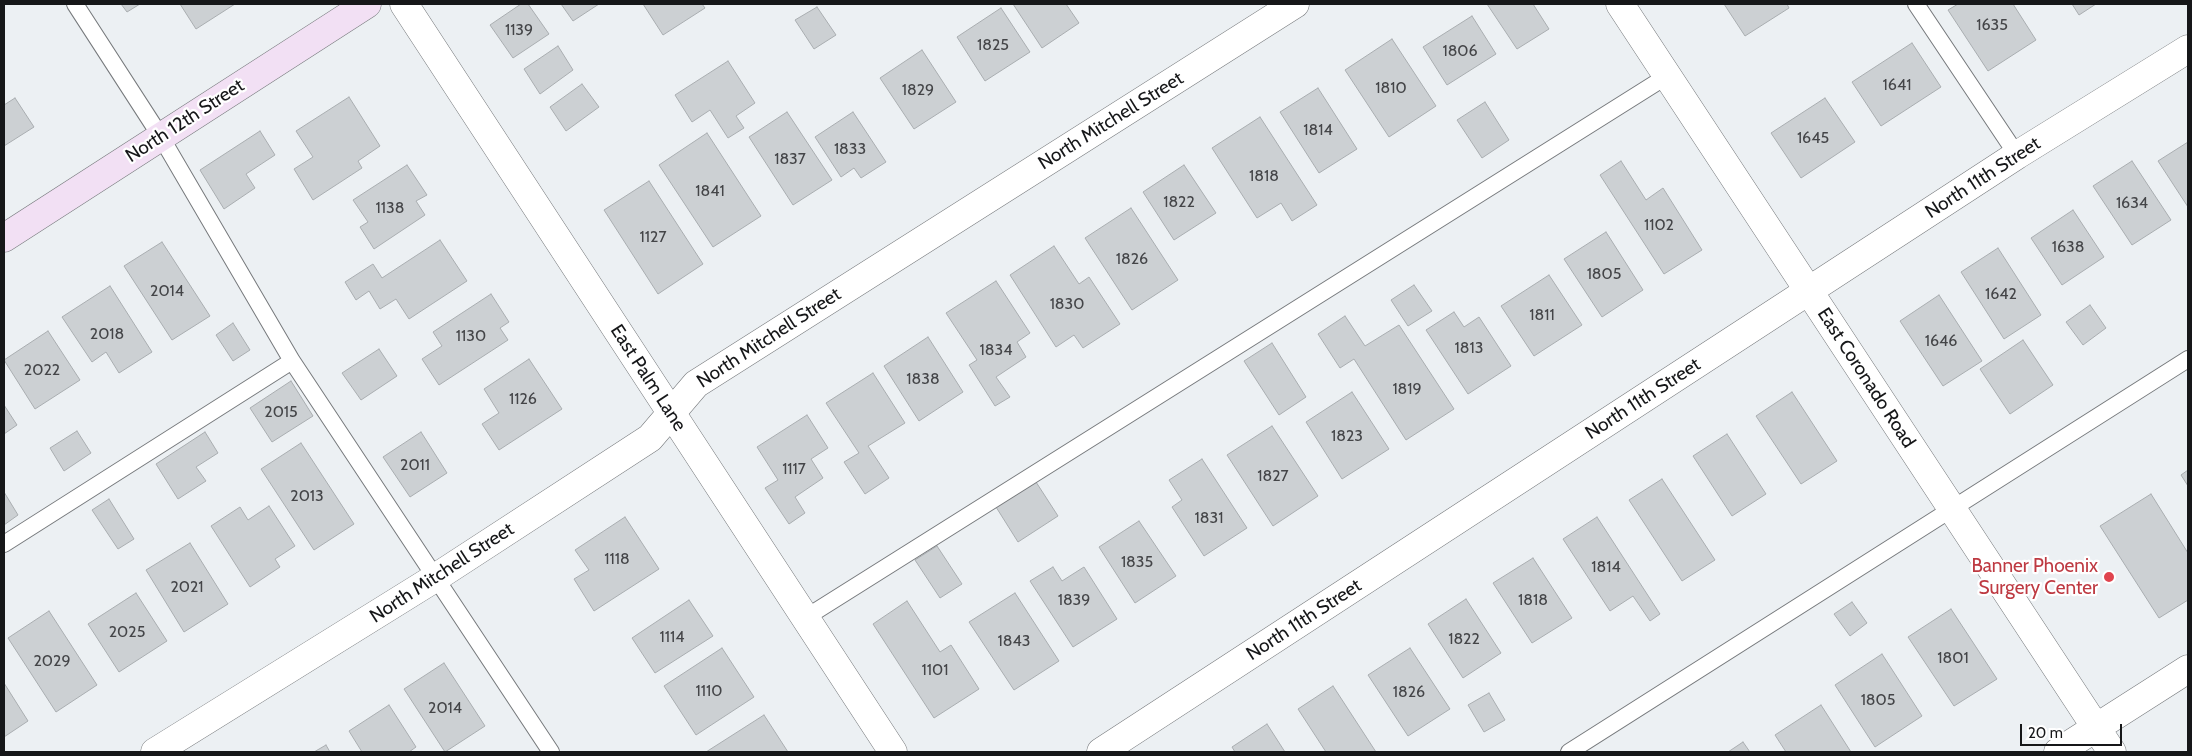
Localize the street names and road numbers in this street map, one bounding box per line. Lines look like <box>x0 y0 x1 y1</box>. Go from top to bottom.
street label: North Mitchell Street <box>1034 67 1188 175</box>
street label: North 12th Street <box>122 74 248 168</box>
street label: North 11th Street <box>1921 132 2045 224</box>
street label: North Mitchell Street <box>693 283 845 393</box>
street label: East Coronado Road <box>1812 304 1920 452</box>
street label: East Palm Lane <box>605 320 691 436</box>
street label: North 11th Street <box>1581 353 1705 445</box>
street label: North Mitchell Street <box>366 518 518 628</box>
street label: North 11th Street <box>1242 574 1366 666</box>

